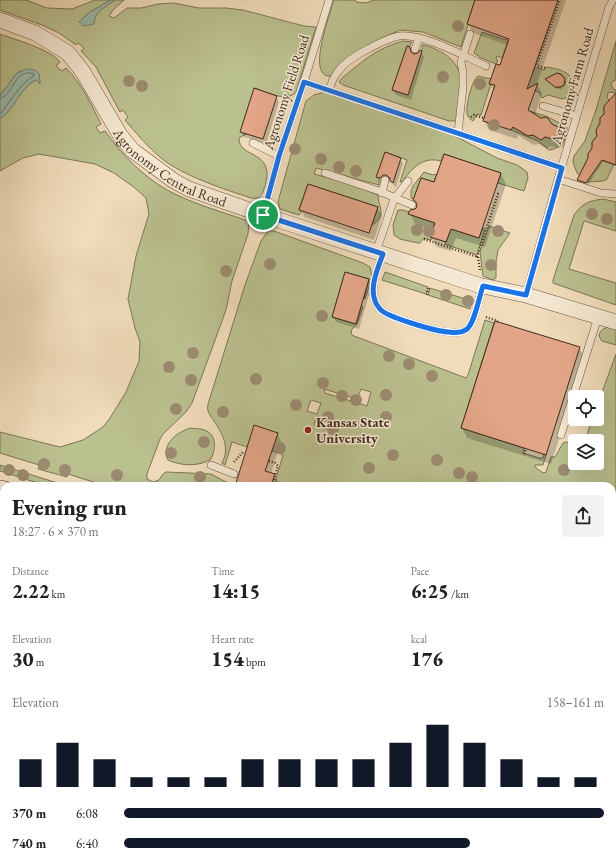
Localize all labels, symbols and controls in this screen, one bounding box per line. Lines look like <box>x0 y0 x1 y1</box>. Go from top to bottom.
street label: Agronomy Farm Road <box>546 25 598 148</box>
street label: Agronomy Field Road <box>259 31 313 153</box>
street label: Agronomy Central Road <box>109 124 230 211</box>
pin <box>246 198 280 232</box>
icon: arrive <box>252 204 274 226</box>
map controls <box>568 390 604 470</box>
button: locate <box>568 390 604 426</box>
place label: Kansas State University <box>316 413 390 447</box>
marker: Kansas State University <box>303 425 313 435</box>
button: layers <box>568 434 604 470</box>
text: Evening run <box>12 493 127 522</box>
button: share <box>562 495 604 537</box>
text: 18:27 · 6 × 370 m <box>12 523 99 540</box>
text: Distance <box>12 564 49 578</box>
text: Time <box>211 564 234 578</box>
text: Pace <box>411 564 429 578</box>
text: 2.22 <box>12 578 49 604</box>
text: 14:15 <box>211 578 260 604</box>
text: 6:25 <box>411 578 449 604</box>
text: km <box>49 587 65 601</box>
text: /km <box>449 587 469 601</box>
text: Elevation <box>12 632 52 646</box>
text: Heart rate <box>211 632 254 646</box>
text: kcal <box>411 632 427 646</box>
text: 30 <box>12 646 34 672</box>
text: 154 <box>211 646 244 672</box>
text: 176 <box>411 646 443 672</box>
text: m <box>34 655 44 669</box>
text: bpm <box>244 655 266 669</box>
text: Elevation <box>12 694 59 711</box>
text: 158–161 m <box>547 694 604 711</box>
text: 370 m <box>12 805 46 822</box>
text: 6:08 <box>76 805 98 822</box>
text: 740 m <box>12 835 46 852</box>
text: 6:40 <box>76 835 98 852</box>

